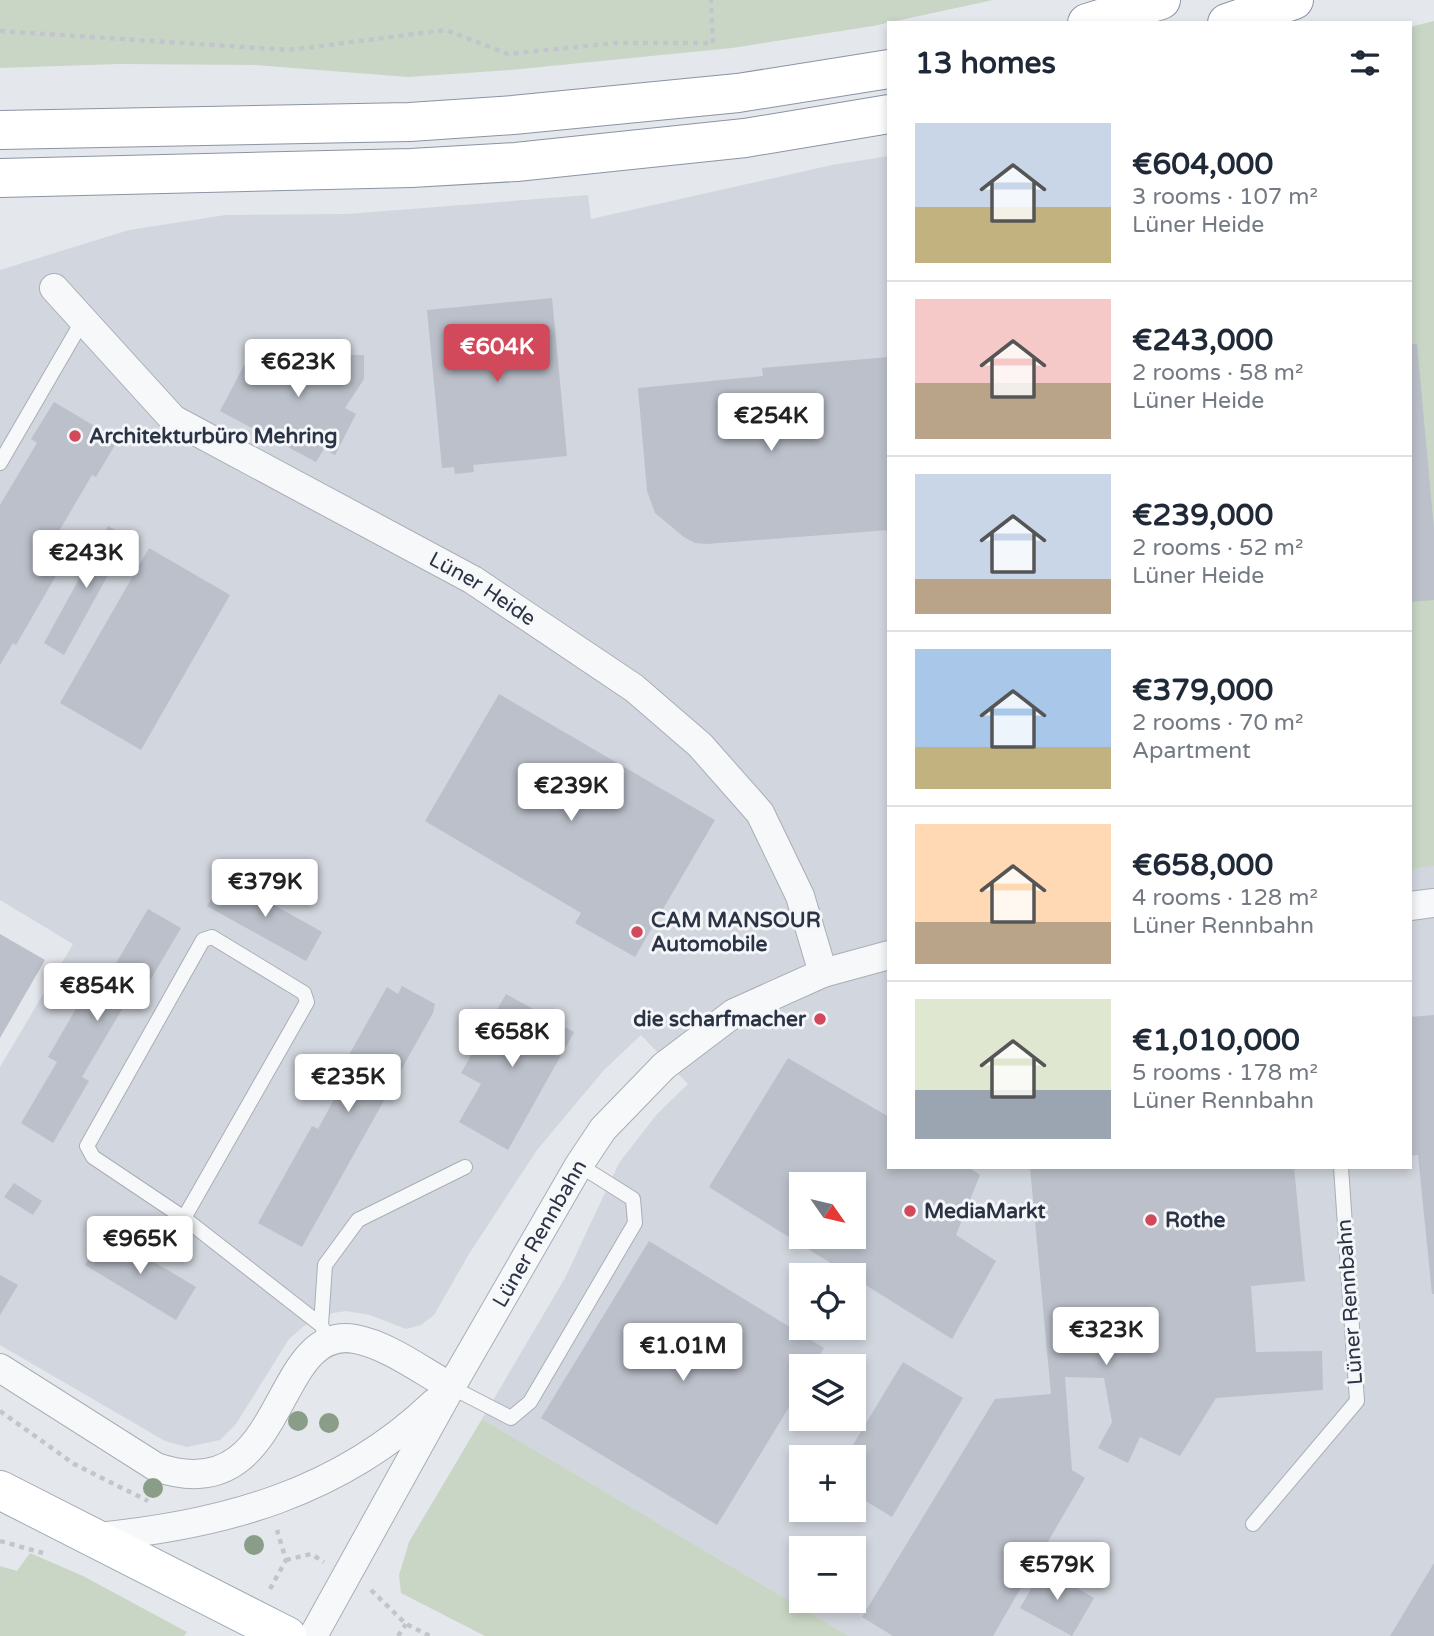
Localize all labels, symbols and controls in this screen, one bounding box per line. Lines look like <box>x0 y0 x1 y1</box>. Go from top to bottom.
icon: filters <box>1346 44 1384 82</box>
text: 13 homes <box>915 45 1056 82</box>
text: €604,000 <box>1132 146 1273 183</box>
icon: home <box>971 151 1055 235</box>
text: 3 rooms · 107 m² <box>1132 183 1318 211</box>
text: Lüner Heide <box>1132 211 1264 239</box>
text: €243,000 <box>1132 322 1273 359</box>
pin: €604K <box>448 324 546 384</box>
icon: home <box>971 327 1055 411</box>
text: €604K <box>460 333 534 361</box>
pin: €623K <box>249 340 347 399</box>
text: €623K <box>261 348 335 376</box>
text: 2 rooms · 58 m² <box>1132 359 1303 387</box>
text: Lüner Heide <box>1132 387 1264 415</box>
pin: €254K <box>722 393 820 453</box>
text: €254K <box>734 402 808 430</box>
place label: Architekturbüro Mehring <box>89 424 338 449</box>
marker: Architekturbüro Mehring <box>67 428 83 444</box>
text: €239,000 <box>1132 497 1273 534</box>
icon: home <box>971 502 1055 586</box>
pin: €243K <box>37 530 135 590</box>
text: 2 rooms · 52 m² <box>1132 534 1303 562</box>
text: €243K <box>49 539 123 567</box>
street label: Lüner Heide <box>425 546 541 631</box>
text: Lüner Heide <box>1132 562 1264 590</box>
text: €379,000 <box>1132 672 1273 709</box>
icon: home <box>971 677 1055 761</box>
text: 2 rooms · 70 m² <box>1132 709 1303 737</box>
text: Apartment <box>1132 737 1251 765</box>
pin: €239K <box>522 764 620 823</box>
text: €239K <box>534 772 608 800</box>
text: €658,000 <box>1132 847 1273 884</box>
icon: home <box>971 852 1055 936</box>
pin: €379K <box>216 860 314 919</box>
text: €379K <box>228 868 302 896</box>
text: 4 rooms · 128 m² <box>1132 884 1318 912</box>
place label: CAM MANSOUR Automobile <box>651 908 821 957</box>
text: Lüner Rennbahn <box>1132 912 1314 940</box>
marker: CAM MANSOUR Automobile <box>629 924 645 940</box>
pin: €854K <box>48 964 146 1023</box>
text: €854K <box>60 972 134 1000</box>
place label: die scharfmacher <box>633 1007 807 1032</box>
pin: €658K <box>463 1010 561 1069</box>
marker: die scharfmacher <box>812 1011 828 1027</box>
text: €658K <box>475 1018 549 1046</box>
text: €1,010,000 <box>1132 1022 1300 1059</box>
icon: home <box>971 1027 1055 1111</box>
pin: €235K <box>299 1054 397 1114</box>
text: 5 rooms · 178 m² <box>1132 1059 1318 1087</box>
text: €235K <box>311 1063 385 1091</box>
text: Lüner Rennbahn <box>1132 1087 1314 1115</box>
street label: Lüner Rennbahn <box>487 1155 592 1312</box>
north arrow <box>789 1172 866 1250</box>
map controls <box>789 1172 866 1613</box>
place label: MediaMarkt <box>924 1199 1045 1224</box>
marker: MediaMarkt <box>902 1203 918 1219</box>
place label: Rothe <box>1165 1208 1225 1233</box>
marker: Rothe <box>1143 1212 1159 1228</box>
pin: €965K <box>91 1216 189 1276</box>
street label: Lüner Rennbahn <box>1332 1218 1368 1386</box>
text: €965K <box>103 1225 177 1253</box>
button: locate <box>789 1263 866 1340</box>
pin: €323K <box>1057 1308 1155 1367</box>
text: €323K <box>1069 1316 1143 1344</box>
pin: €1.01M <box>626 1324 740 1383</box>
text: €1.01M <box>639 1332 727 1360</box>
button: layers <box>789 1354 866 1431</box>
button: + <box>789 1445 866 1522</box>
button: − <box>789 1536 866 1613</box>
pin: €579K <box>1008 1542 1106 1602</box>
text: €579K <box>1020 1551 1094 1579</box>

